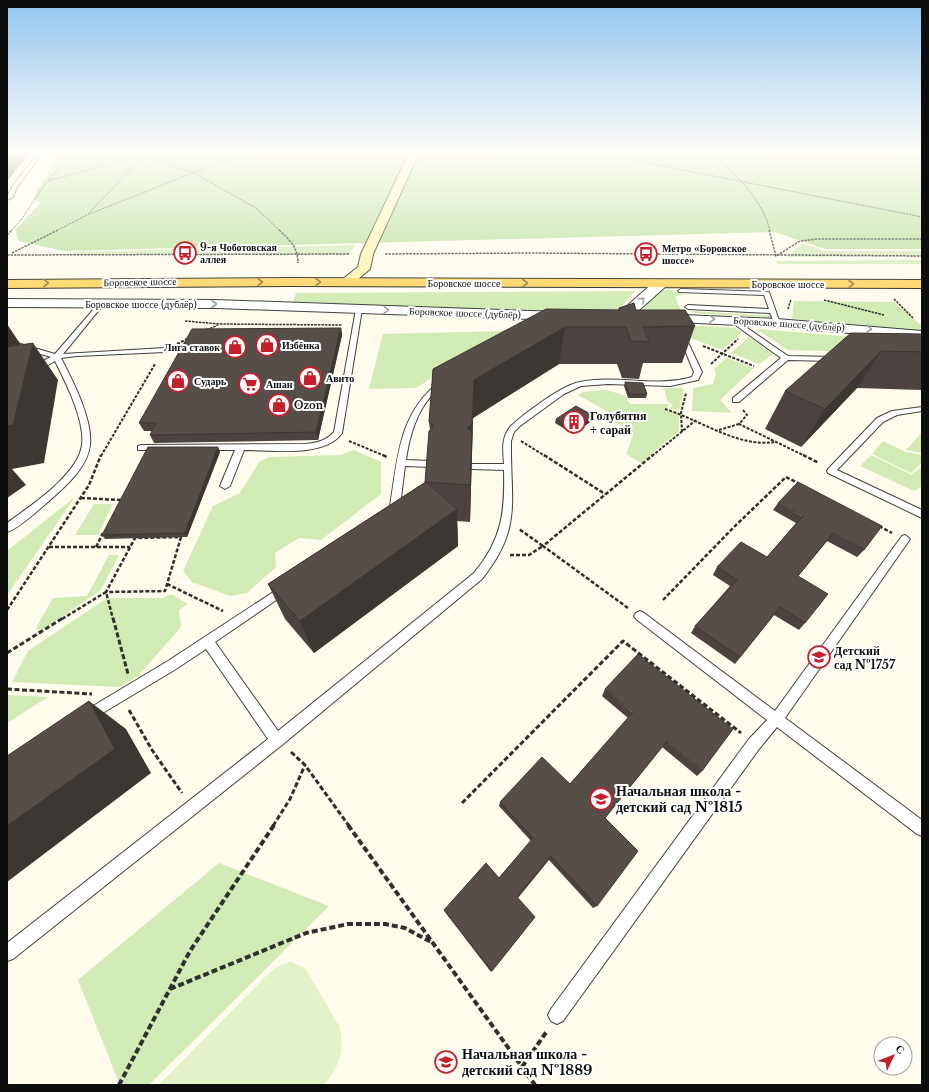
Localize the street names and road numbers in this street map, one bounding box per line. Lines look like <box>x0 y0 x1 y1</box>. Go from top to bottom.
street label: Боровское шоссе <box>103 275 177 289</box>
street label: Боровское шоссе <box>427 277 501 290</box>
street label: Боровское шоссе <box>751 278 825 291</box>
street label: Боровское шоссе (дублёр) <box>85 298 197 311</box>
street label: Боровское шоссе (дублёр) <box>409 305 521 321</box>
street label: Боровское шоссе (дублёр) <box>733 314 845 334</box>

